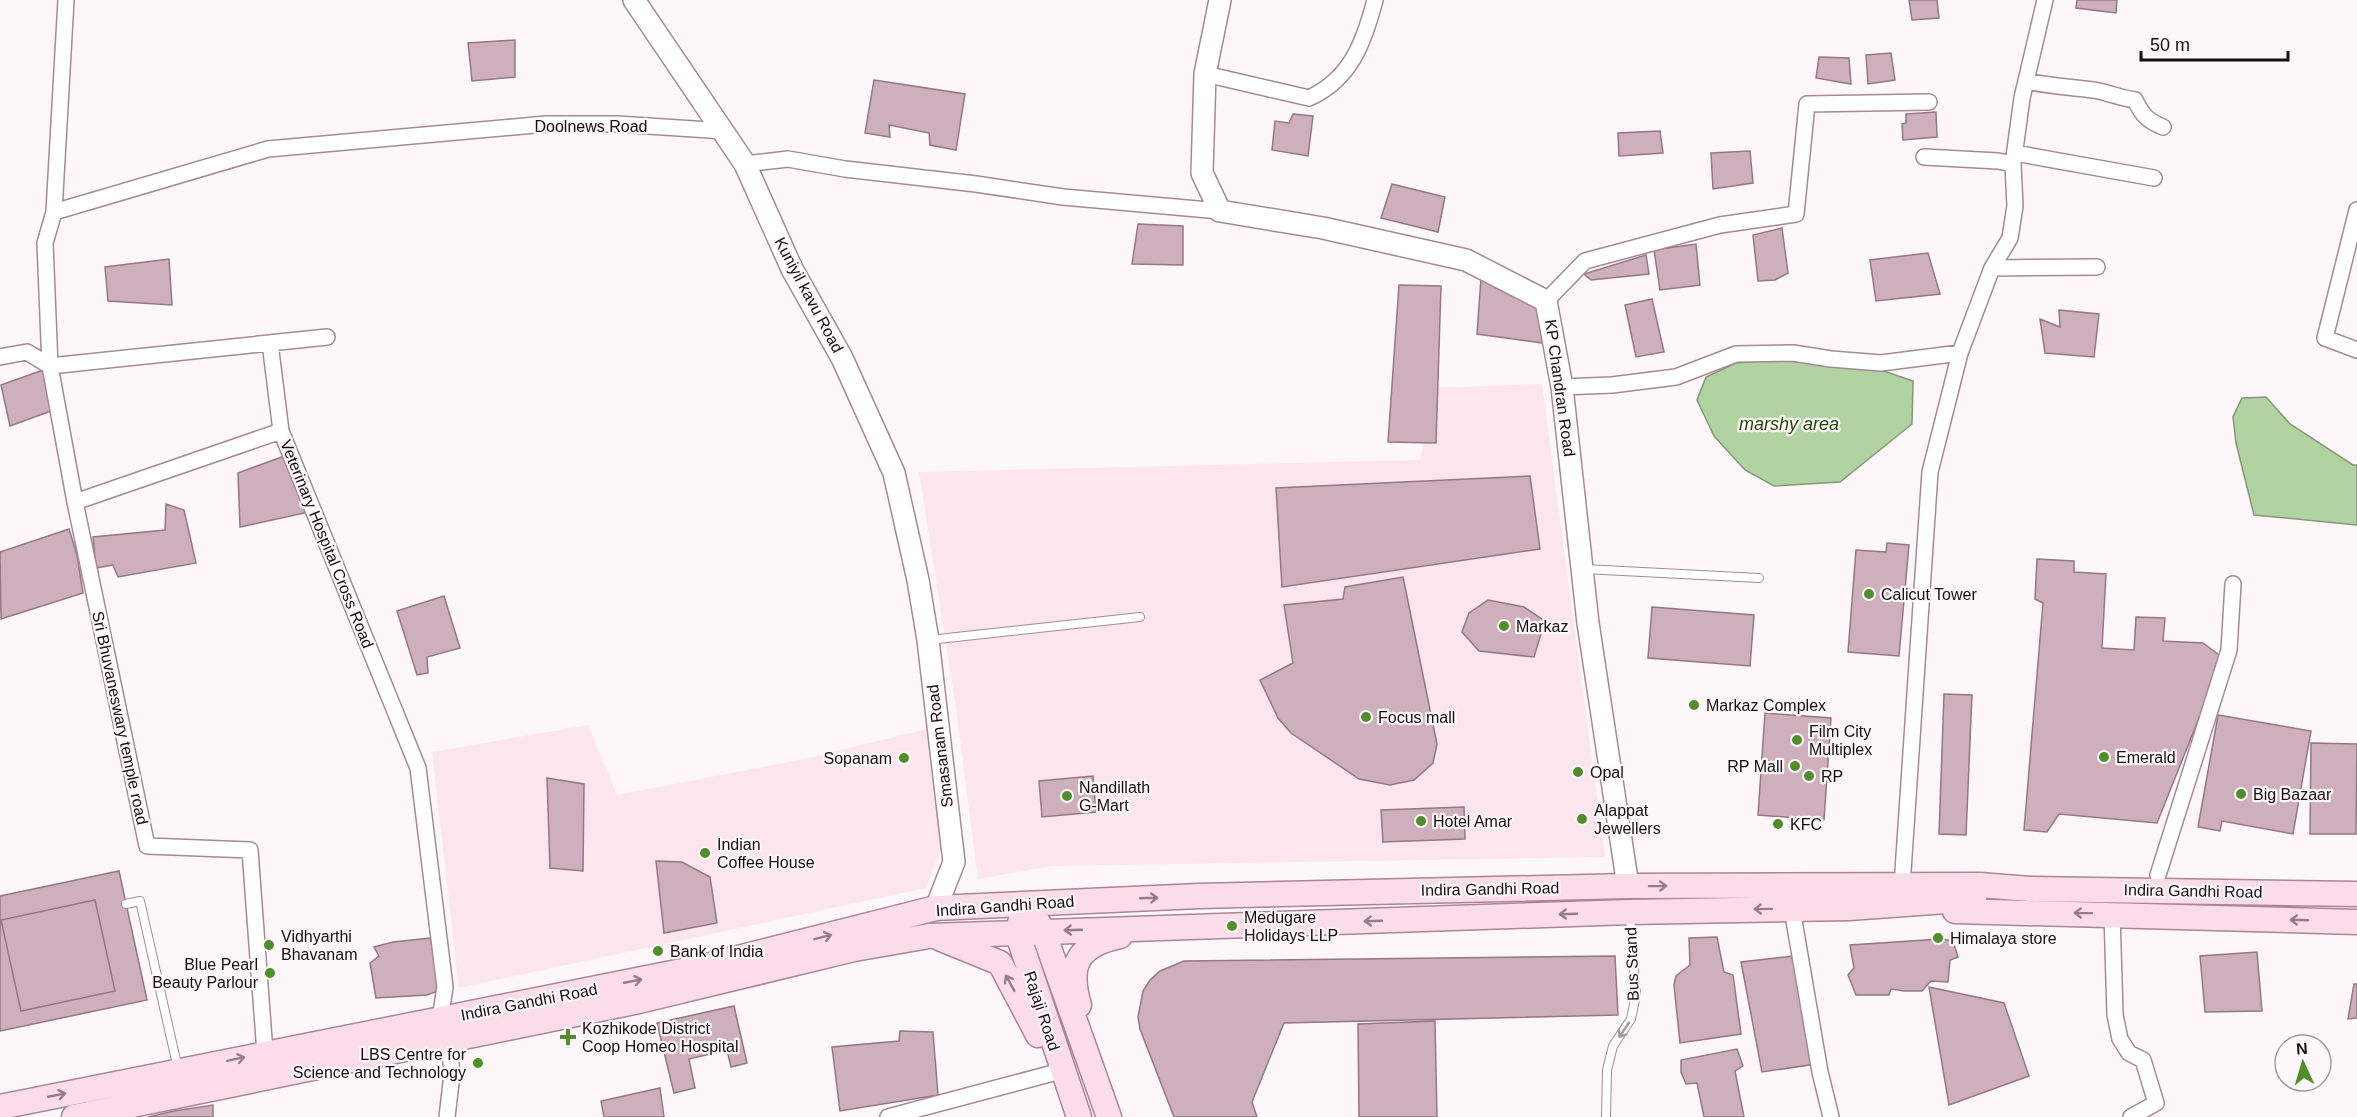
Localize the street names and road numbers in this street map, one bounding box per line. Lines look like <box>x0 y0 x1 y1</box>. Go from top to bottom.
street label: Doolnews Road <box>535 118 647 135</box>
street label: Kuniyil kavu Road <box>771 234 847 356</box>
street label: KP Chandran Road <box>1542 318 1578 458</box>
street label: Veterinary Hospital Cross Road <box>277 437 377 651</box>
street label: Sri Bhuvaneswary temple road <box>89 610 151 826</box>
street label: Smasanam Road <box>924 684 956 808</box>
street label: Indira Gandhi Road <box>1420 879 1560 899</box>
street label: Indira Gandhi Road <box>2123 881 2263 901</box>
street label: Indira Gandhi Road <box>935 893 1075 919</box>
street label: Bus Stand <box>1622 927 1642 1001</box>
street label: Rajaji Road <box>1021 969 1063 1053</box>
street label: Indira Gandhi Road <box>459 980 599 1024</box>

